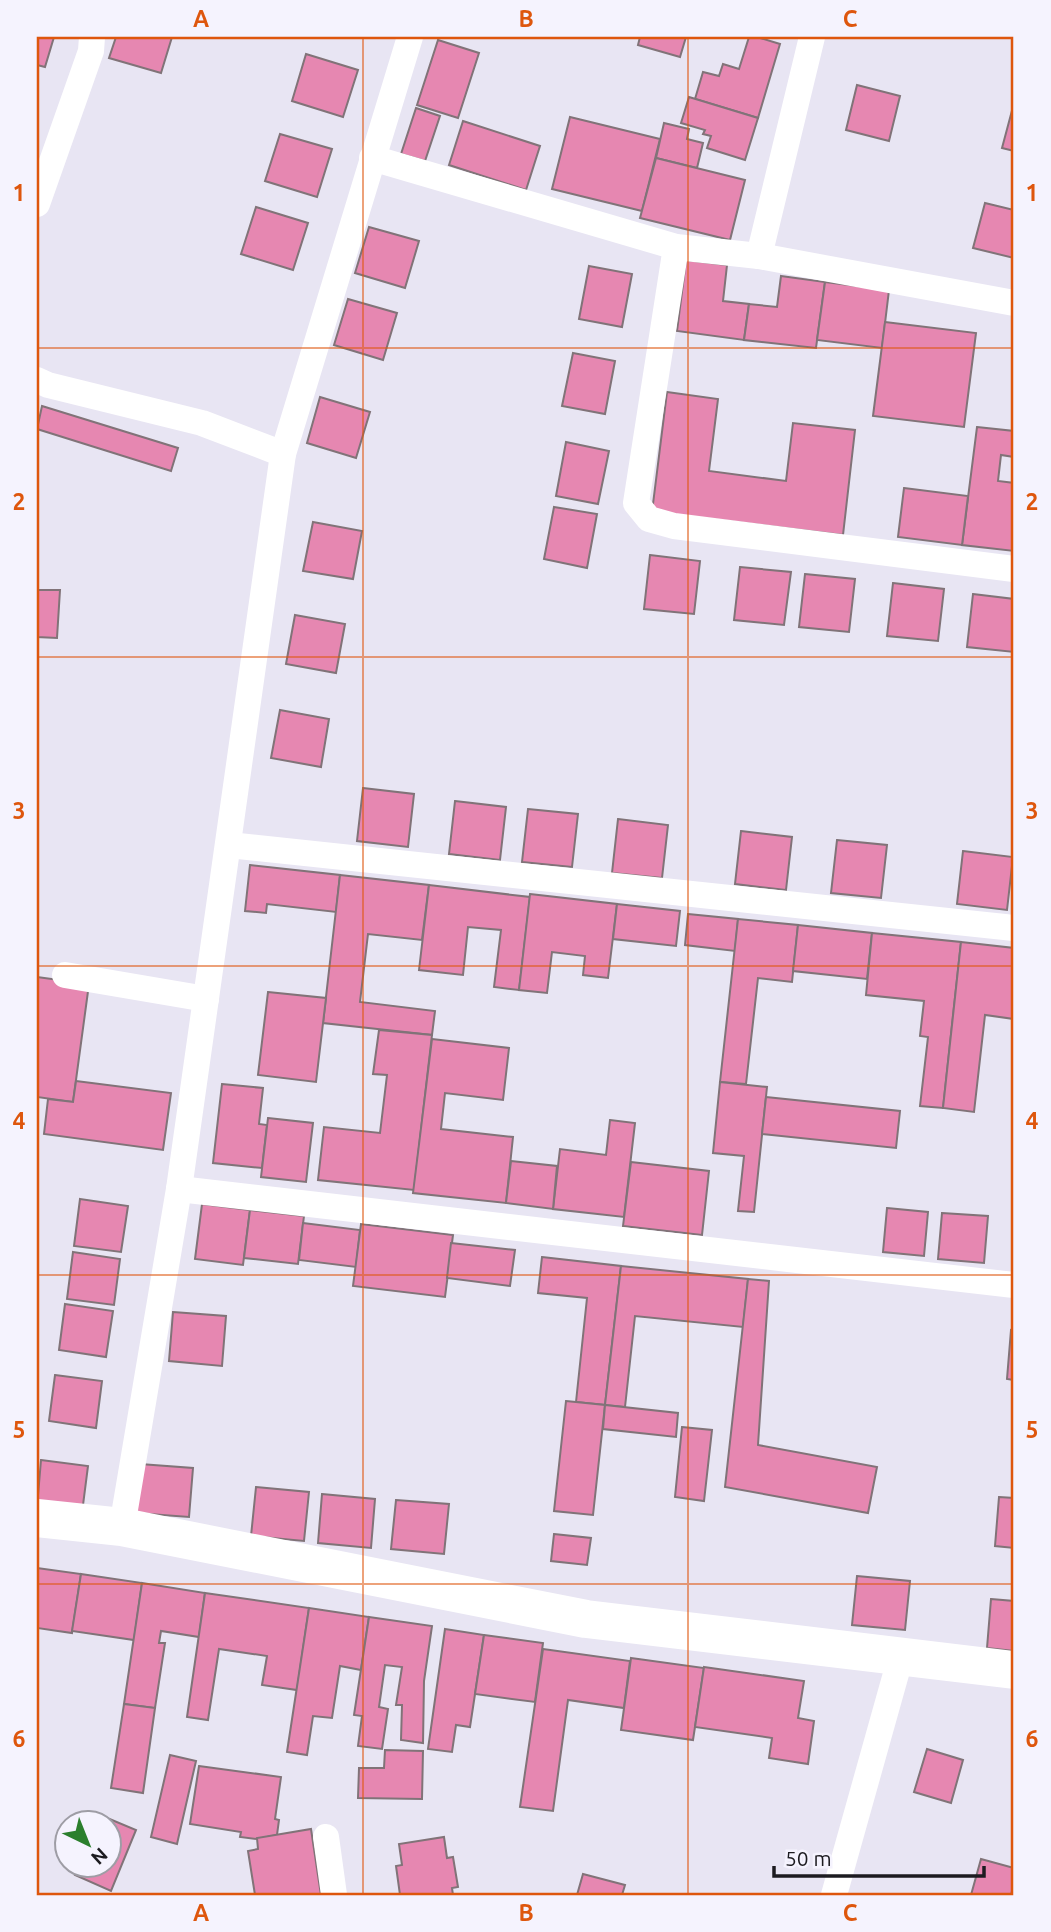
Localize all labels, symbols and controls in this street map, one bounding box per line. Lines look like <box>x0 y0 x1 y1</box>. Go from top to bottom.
text: A <box>193 6 209 31</box>
text: B <box>518 6 534 31</box>
text: C <box>843 6 858 31</box>
text: 1 <box>13 180 25 205</box>
text: 1 <box>1026 180 1038 205</box>
text: 2 <box>13 489 25 514</box>
text: 2 <box>1026 489 1038 514</box>
text: 3 <box>13 798 25 823</box>
text: 3 <box>1026 798 1038 823</box>
text: 4 <box>13 1108 26 1133</box>
text: 4 <box>1026 1108 1039 1133</box>
text: 5 <box>13 1417 25 1442</box>
text: 5 <box>1026 1417 1038 1442</box>
text: 6 <box>13 1726 26 1751</box>
text: 6 <box>1026 1726 1039 1751</box>
north arrow <box>52 1810 122 1880</box>
scale bar <box>774 1834 984 1878</box>
text: N <box>87 1844 112 1869</box>
text: 50 m <box>785 1846 832 1870</box>
text: A <box>193 1900 209 1925</box>
text: B <box>518 1900 534 1925</box>
text: C <box>843 1900 858 1925</box>

